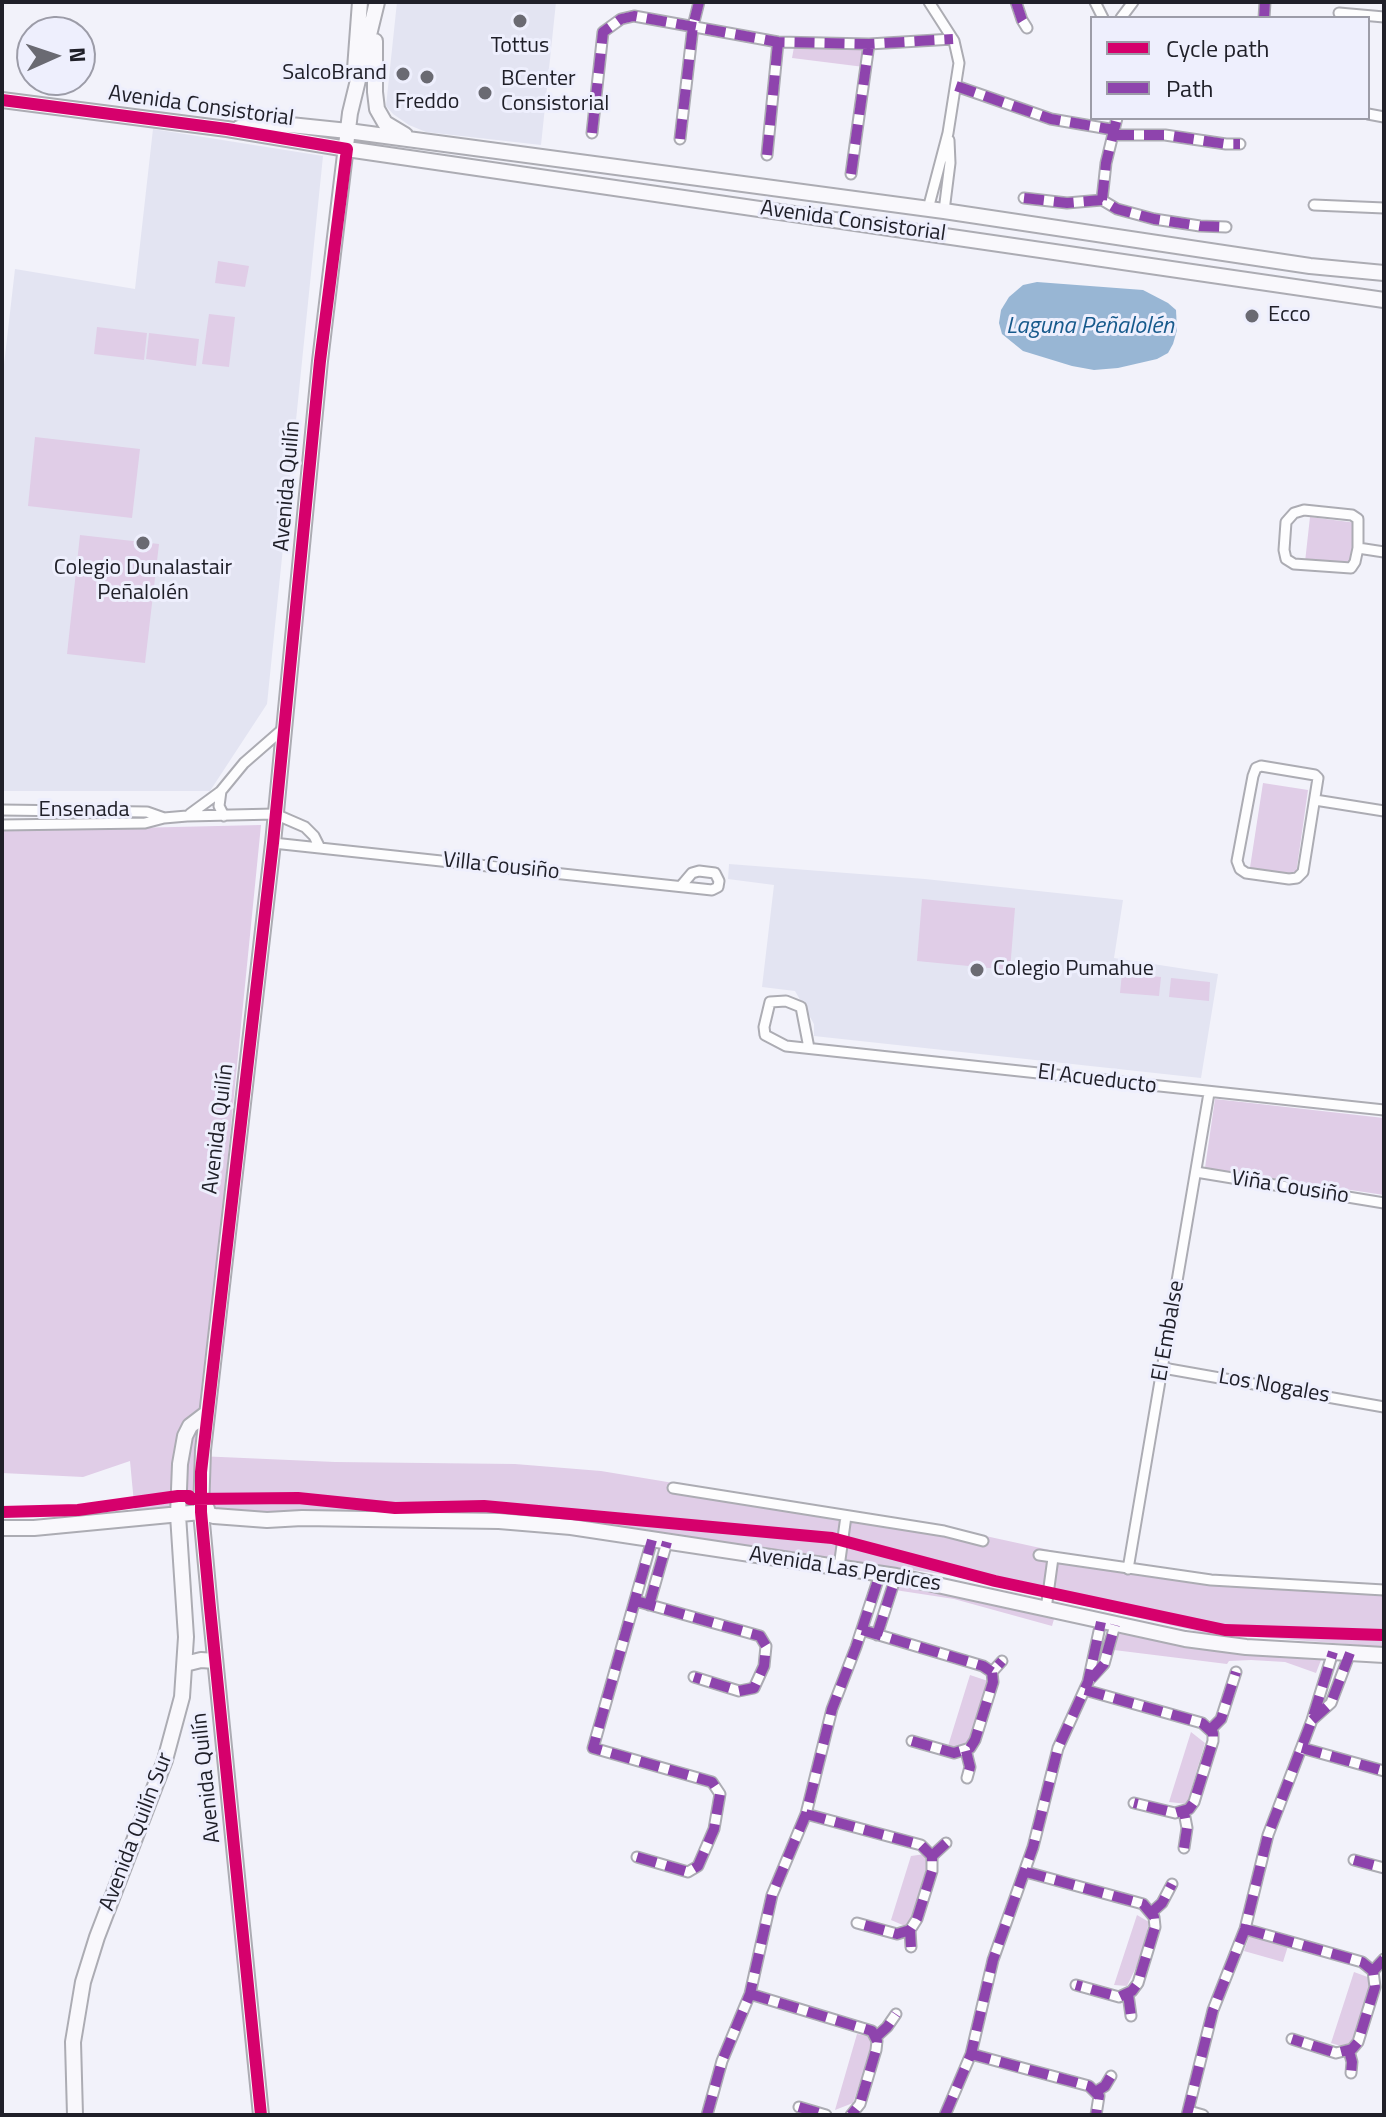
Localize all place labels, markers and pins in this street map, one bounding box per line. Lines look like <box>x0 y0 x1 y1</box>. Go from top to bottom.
marker: Tottus <box>511 12 529 30</box>
place label: Tottus <box>491 34 549 60</box>
place label: SalcoBrand <box>282 61 387 87</box>
marker: SalcoBrand <box>394 65 412 83</box>
place label: BCenter Consistorial <box>501 67 609 118</box>
marker: Freddo <box>418 68 436 86</box>
marker: BCenter Consistorial <box>476 84 494 102</box>
place label: Freddo <box>395 90 459 116</box>
place label: Ecco <box>1268 303 1311 329</box>
marker: Ecco <box>1243 307 1261 325</box>
marker: Colegio Dunalastair Peñalolén <box>134 534 152 552</box>
place label: Colegio Dunalastair Peñalolén <box>54 556 232 608</box>
place label: Colegio Pumahue <box>993 957 1154 983</box>
marker: Colegio Pumahue <box>968 961 986 979</box>

